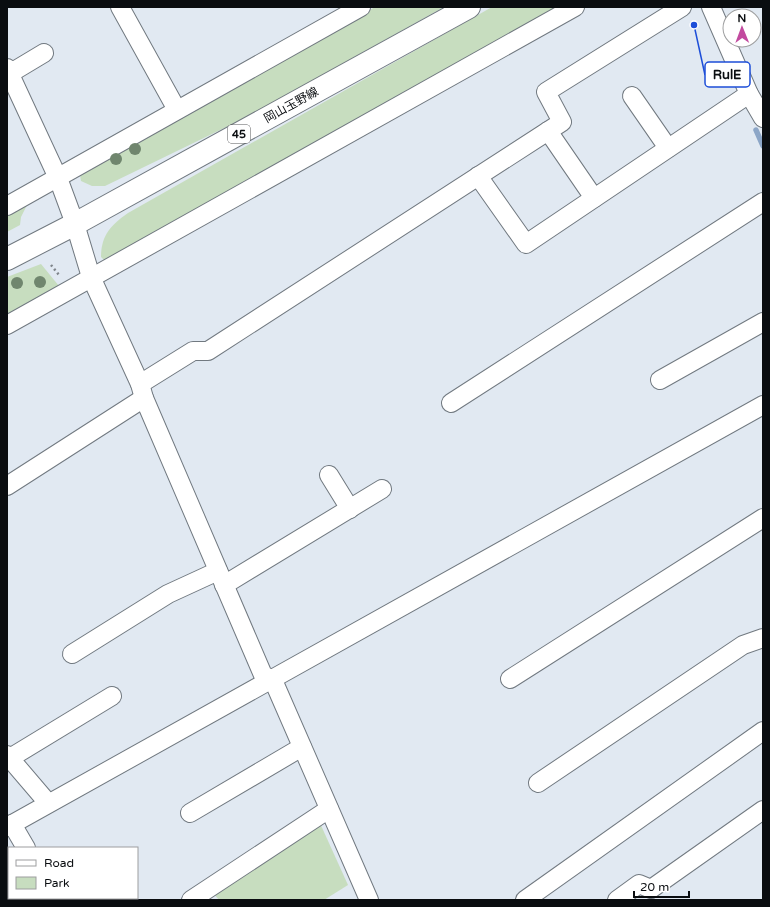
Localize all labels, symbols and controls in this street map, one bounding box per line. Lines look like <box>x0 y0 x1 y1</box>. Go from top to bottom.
north arrow <box>722 8 762 48</box>
text: N <box>737 12 746 25</box>
callout: RulE <box>705 62 750 87</box>
text: RulE <box>713 67 741 83</box>
street label: 岡山玉野線 <box>261 84 321 126</box>
road number: 45 <box>228 125 250 143</box>
legend <box>8 847 138 899</box>
text: Road <box>44 856 74 870</box>
scale bar <box>634 873 689 899</box>
text: Park <box>44 876 70 890</box>
text: 20 m <box>640 880 669 894</box>

